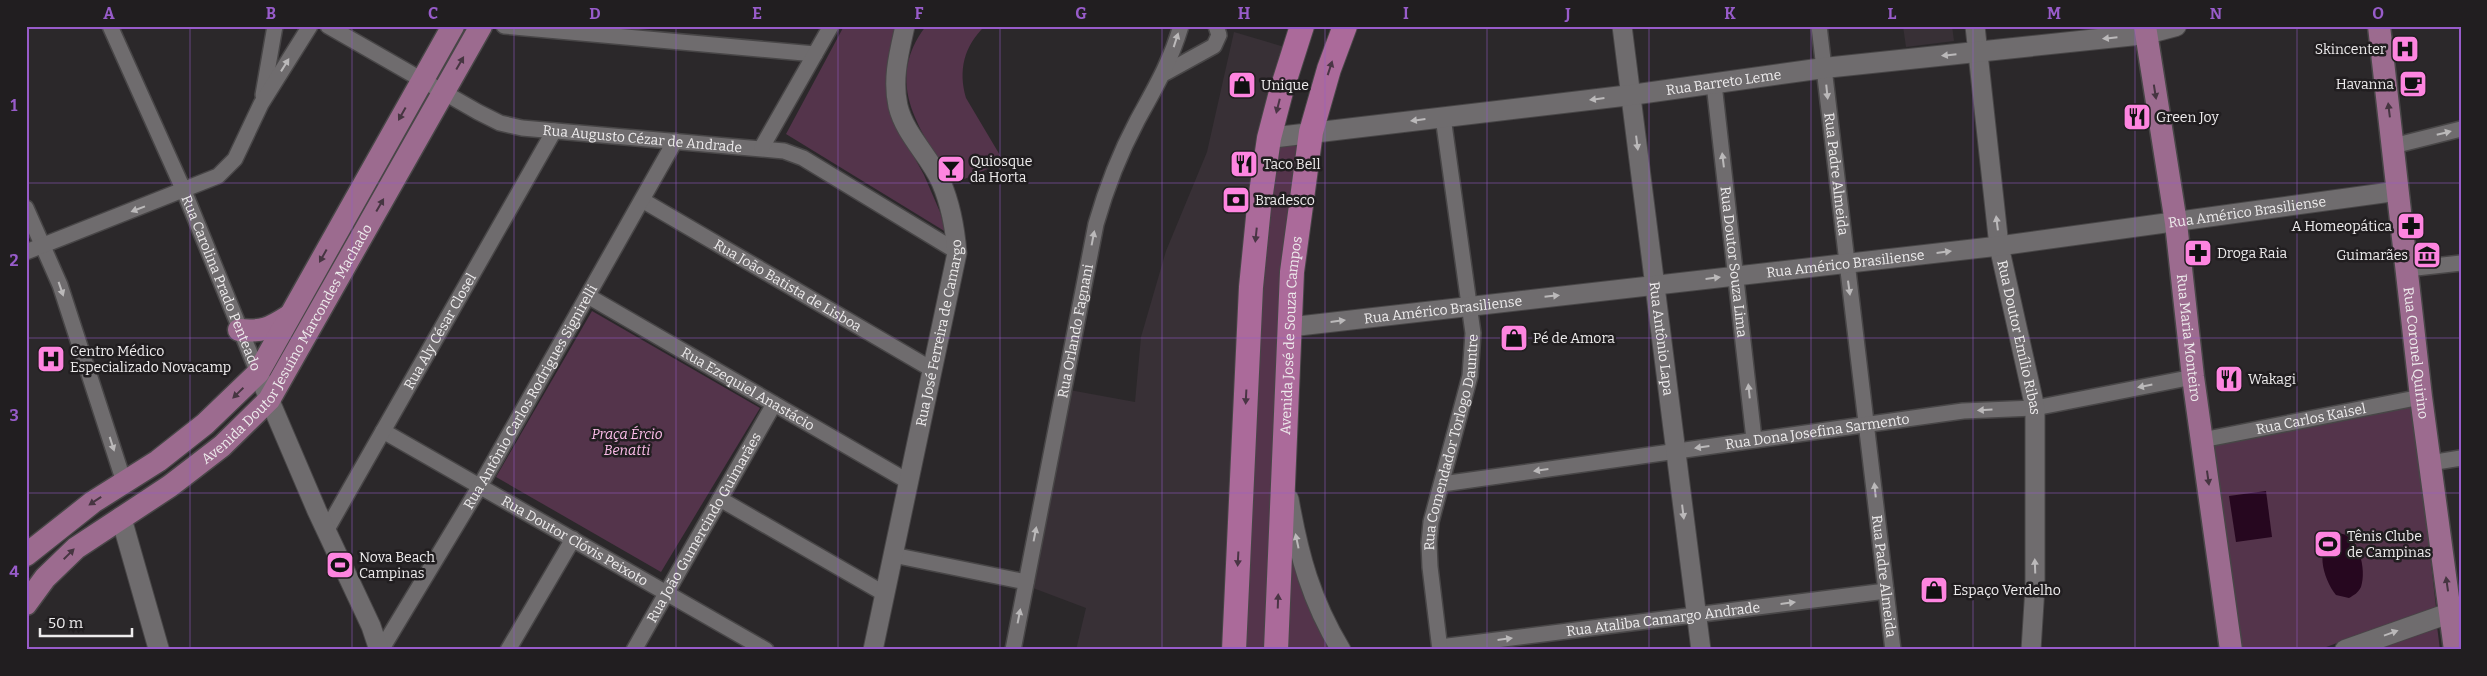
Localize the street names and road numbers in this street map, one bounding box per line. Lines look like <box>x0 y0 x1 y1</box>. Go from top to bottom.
street label: Rua Barreto Leme <box>1665 66 1782 99</box>
street label: Rua Padre Almeida <box>1821 112 1852 237</box>
street label: Rua Augusto Cézar de Andrade <box>542 121 743 156</box>
street label: Rua Doutor Souza Lima <box>1717 186 1751 338</box>
street label: Rua Carolina Prado Penteado <box>178 192 265 373</box>
street label: Rua Américo Brasiliense <box>2167 193 2327 231</box>
street label: Avenida Doutor Jesuíno Marcondes Machado <box>198 221 376 467</box>
street label: Avenida José de Souza Campos <box>1277 235 1305 435</box>
street label: Rua João Batista de Lisboa <box>711 236 865 335</box>
street label: Rua José Ferreira de Camargo <box>912 239 966 428</box>
street label: Rua Américo Brasiliense <box>1765 246 1925 281</box>
street label: Rua Doutor Emílio Ribas <box>1994 259 2044 415</box>
street label: Rua Orlando Fagnani <box>1054 262 1097 399</box>
street label: Rua Aly César Closel <box>400 270 480 392</box>
street label: Rua Maria Monteiro <box>2173 273 2205 403</box>
street label: Rua Antônio Lapa <box>1646 280 1677 397</box>
street label: Rua Antônio Carlos Rodrigues Signirelli <box>460 281 601 512</box>
street label: Rua Coronel Quirino <box>2400 286 2432 420</box>
street label: Rua Américo Brasiliense <box>1363 292 1523 327</box>
street label: Rua Comendador Torlogo Dauntre <box>1420 333 1481 551</box>
street label: Rua Ezequiel Anastácio <box>678 343 818 434</box>
street label: Rua Carlos Kaisel <box>2254 400 2367 438</box>
street label: Rua Dona Josefina Sarmento <box>1724 410 1910 453</box>
street label: Rua João Gumercindo Guimarães <box>643 429 765 626</box>
street label: Rua Doutor Clóvis Peixoto <box>498 492 651 589</box>
street label: Rua Padre Almeida <box>1869 514 1900 639</box>
street label: Rua Ataliba Camargo Andrade <box>1565 598 1761 640</box>

